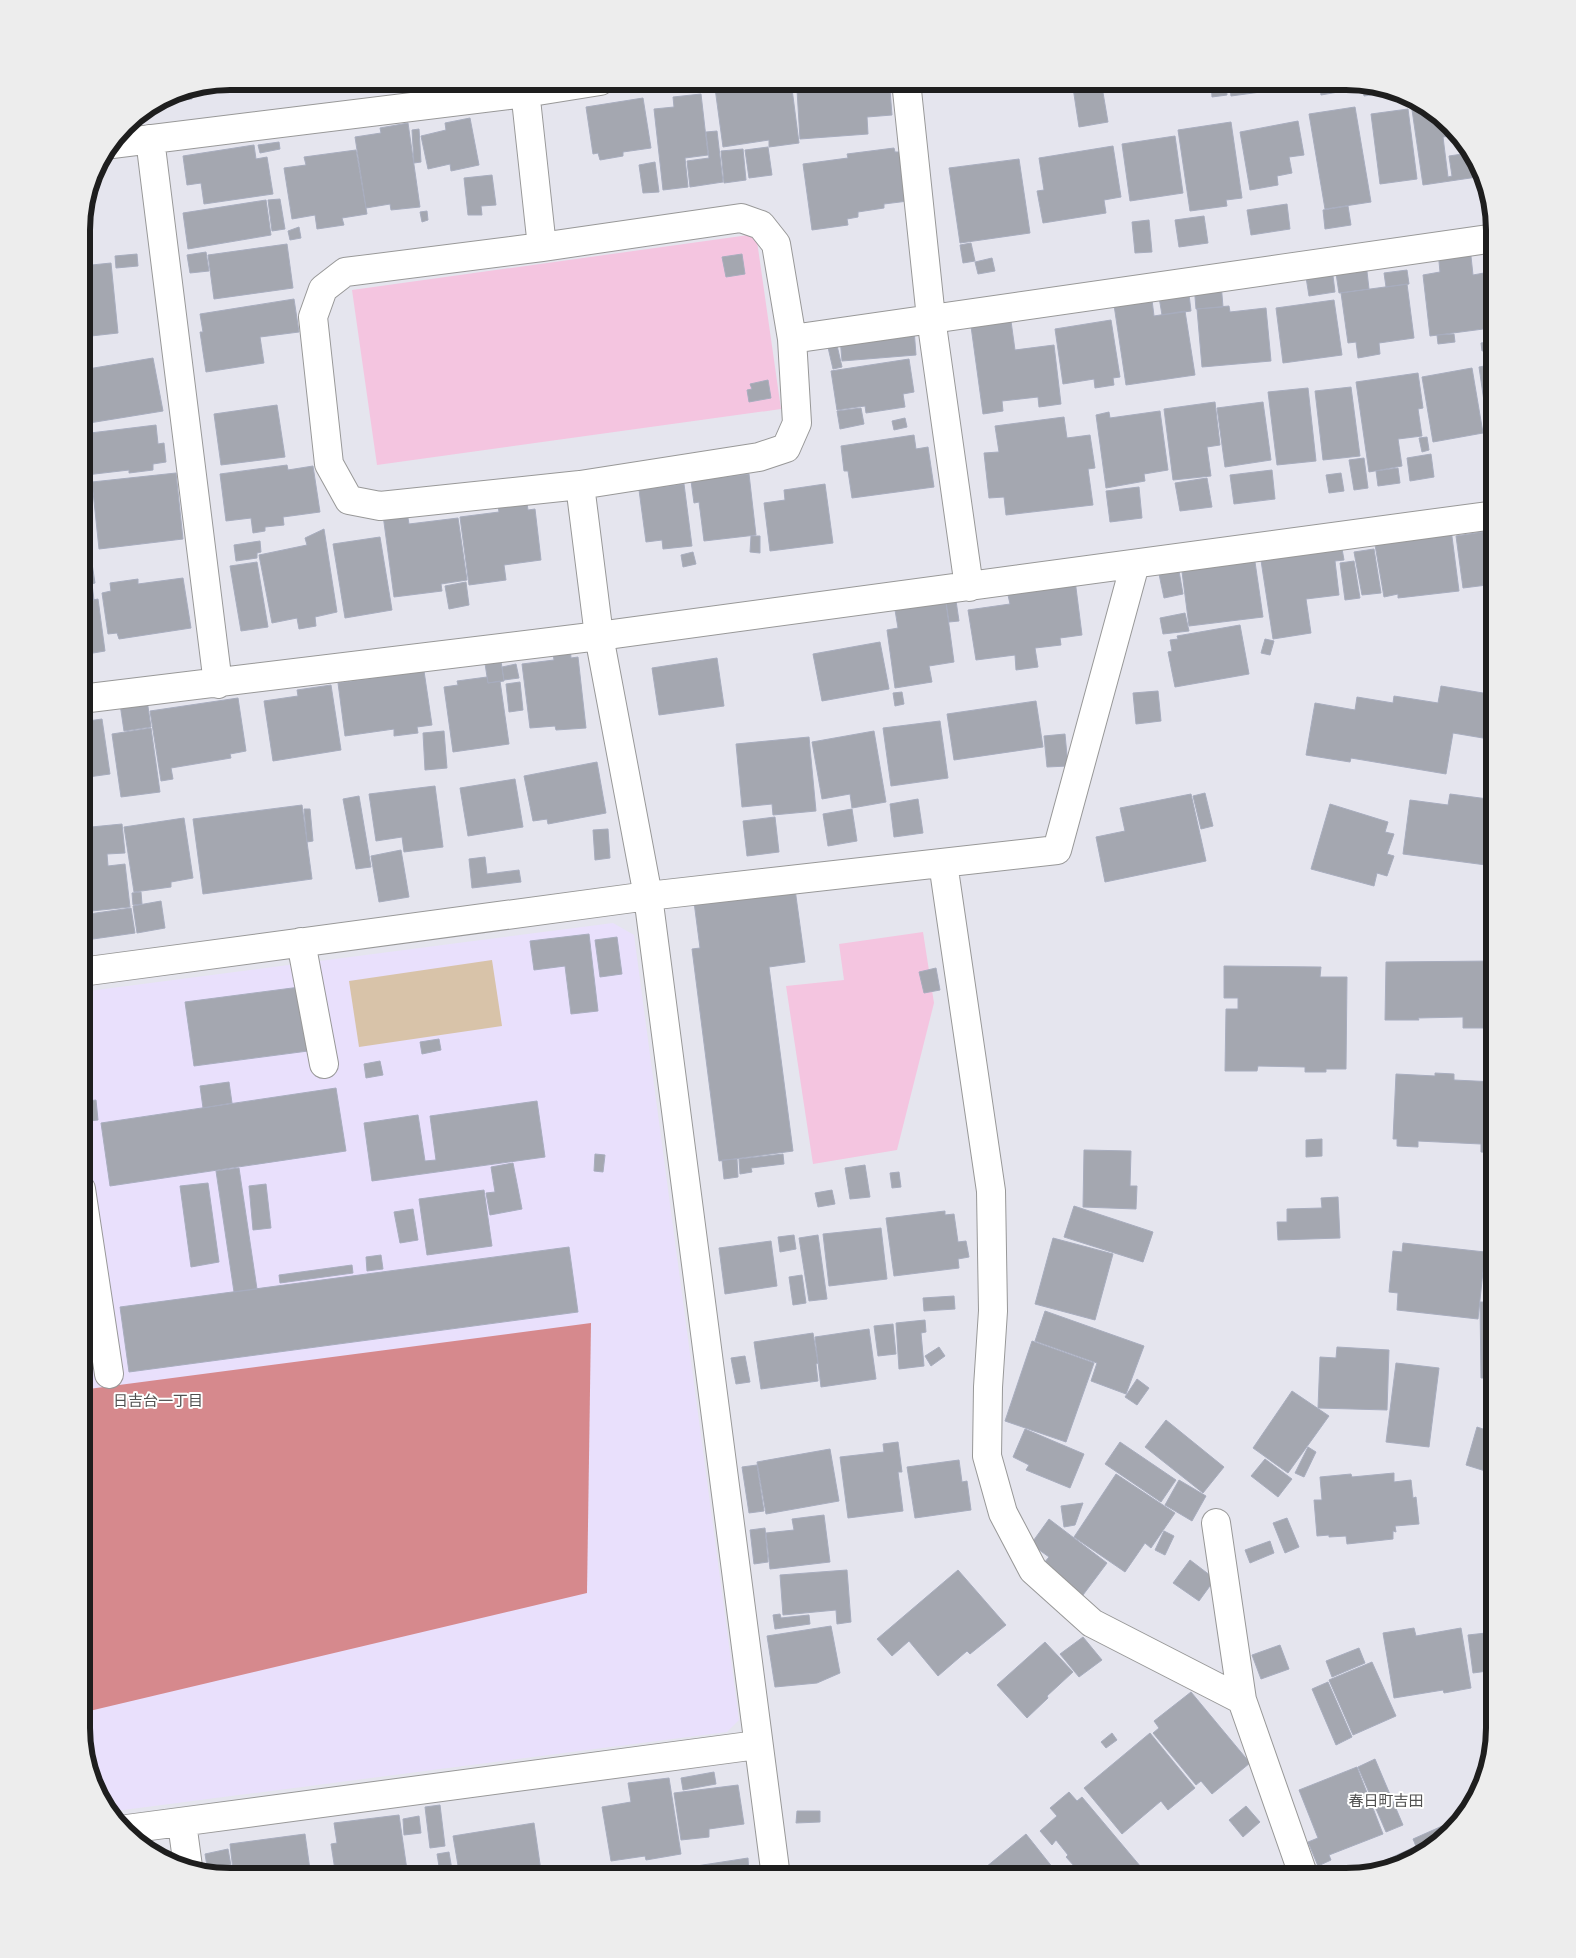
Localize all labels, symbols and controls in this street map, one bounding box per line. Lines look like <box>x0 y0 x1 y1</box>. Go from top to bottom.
district label: 日吉台一丁目 <box>113 1392 203 1410</box>
district label: 春日町吉田 <box>1348 1792 1424 1810</box>

